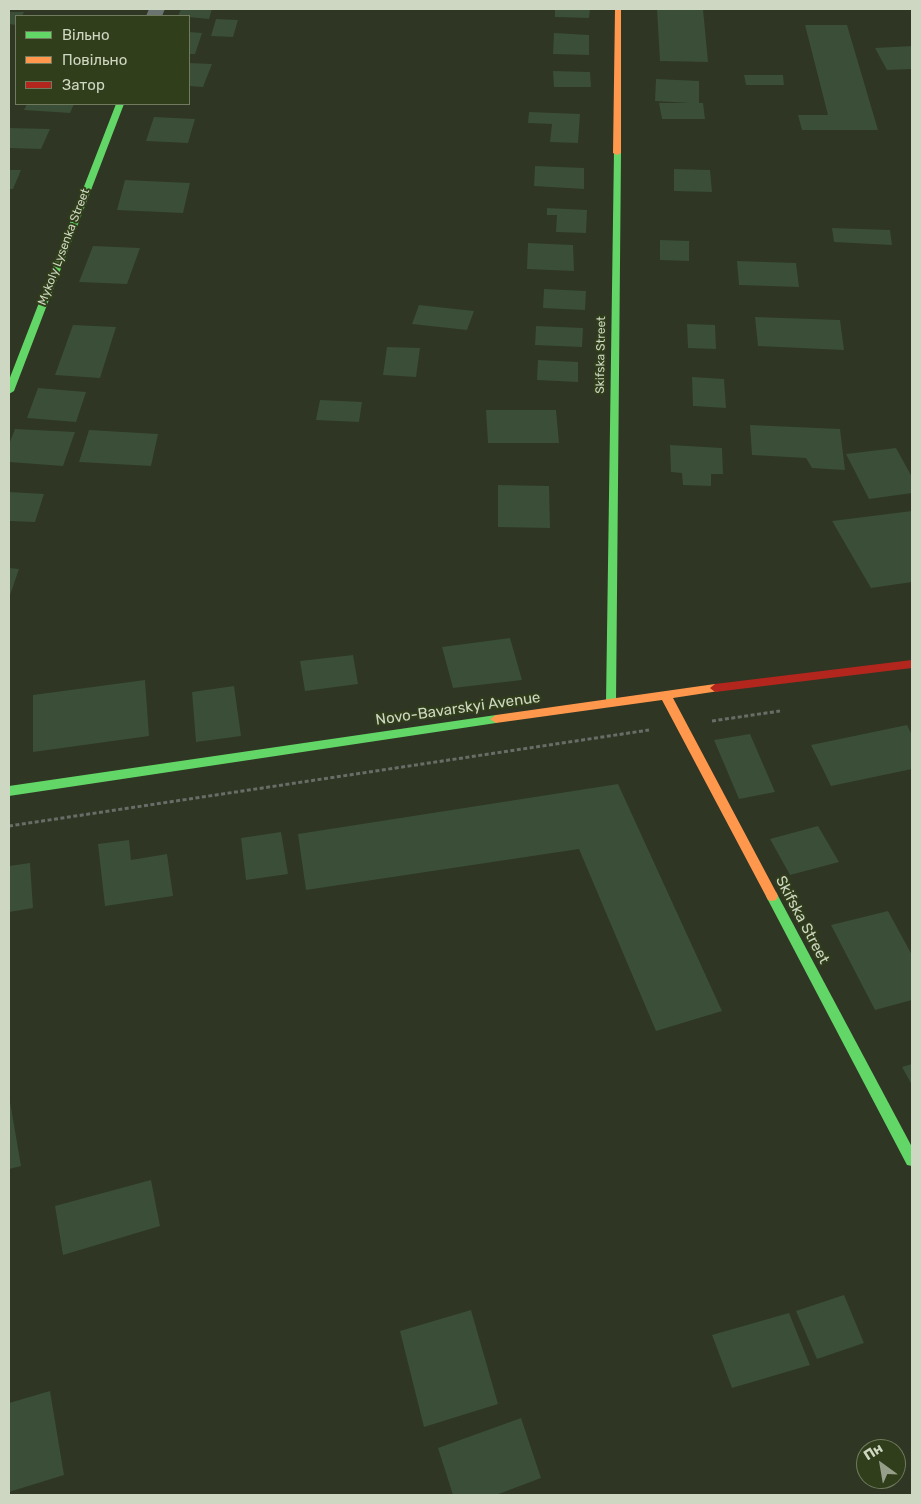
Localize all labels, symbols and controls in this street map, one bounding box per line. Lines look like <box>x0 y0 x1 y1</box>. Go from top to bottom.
legend <box>15 15 190 105</box>
text: Вільно <box>62 26 110 44</box>
text: Повільно <box>62 51 127 69</box>
text: Затор <box>62 76 105 94</box>
street label: Mykoly Lysenka Street <box>35 187 93 307</box>
street label: Skifska Street <box>593 316 609 394</box>
street label: Novo-Bavarskyi Avenue <box>374 689 542 729</box>
street label: Skifska Street <box>771 873 833 967</box>
north arrow <box>856 1439 906 1489</box>
text: Пн <box>861 1439 886 1464</box>

